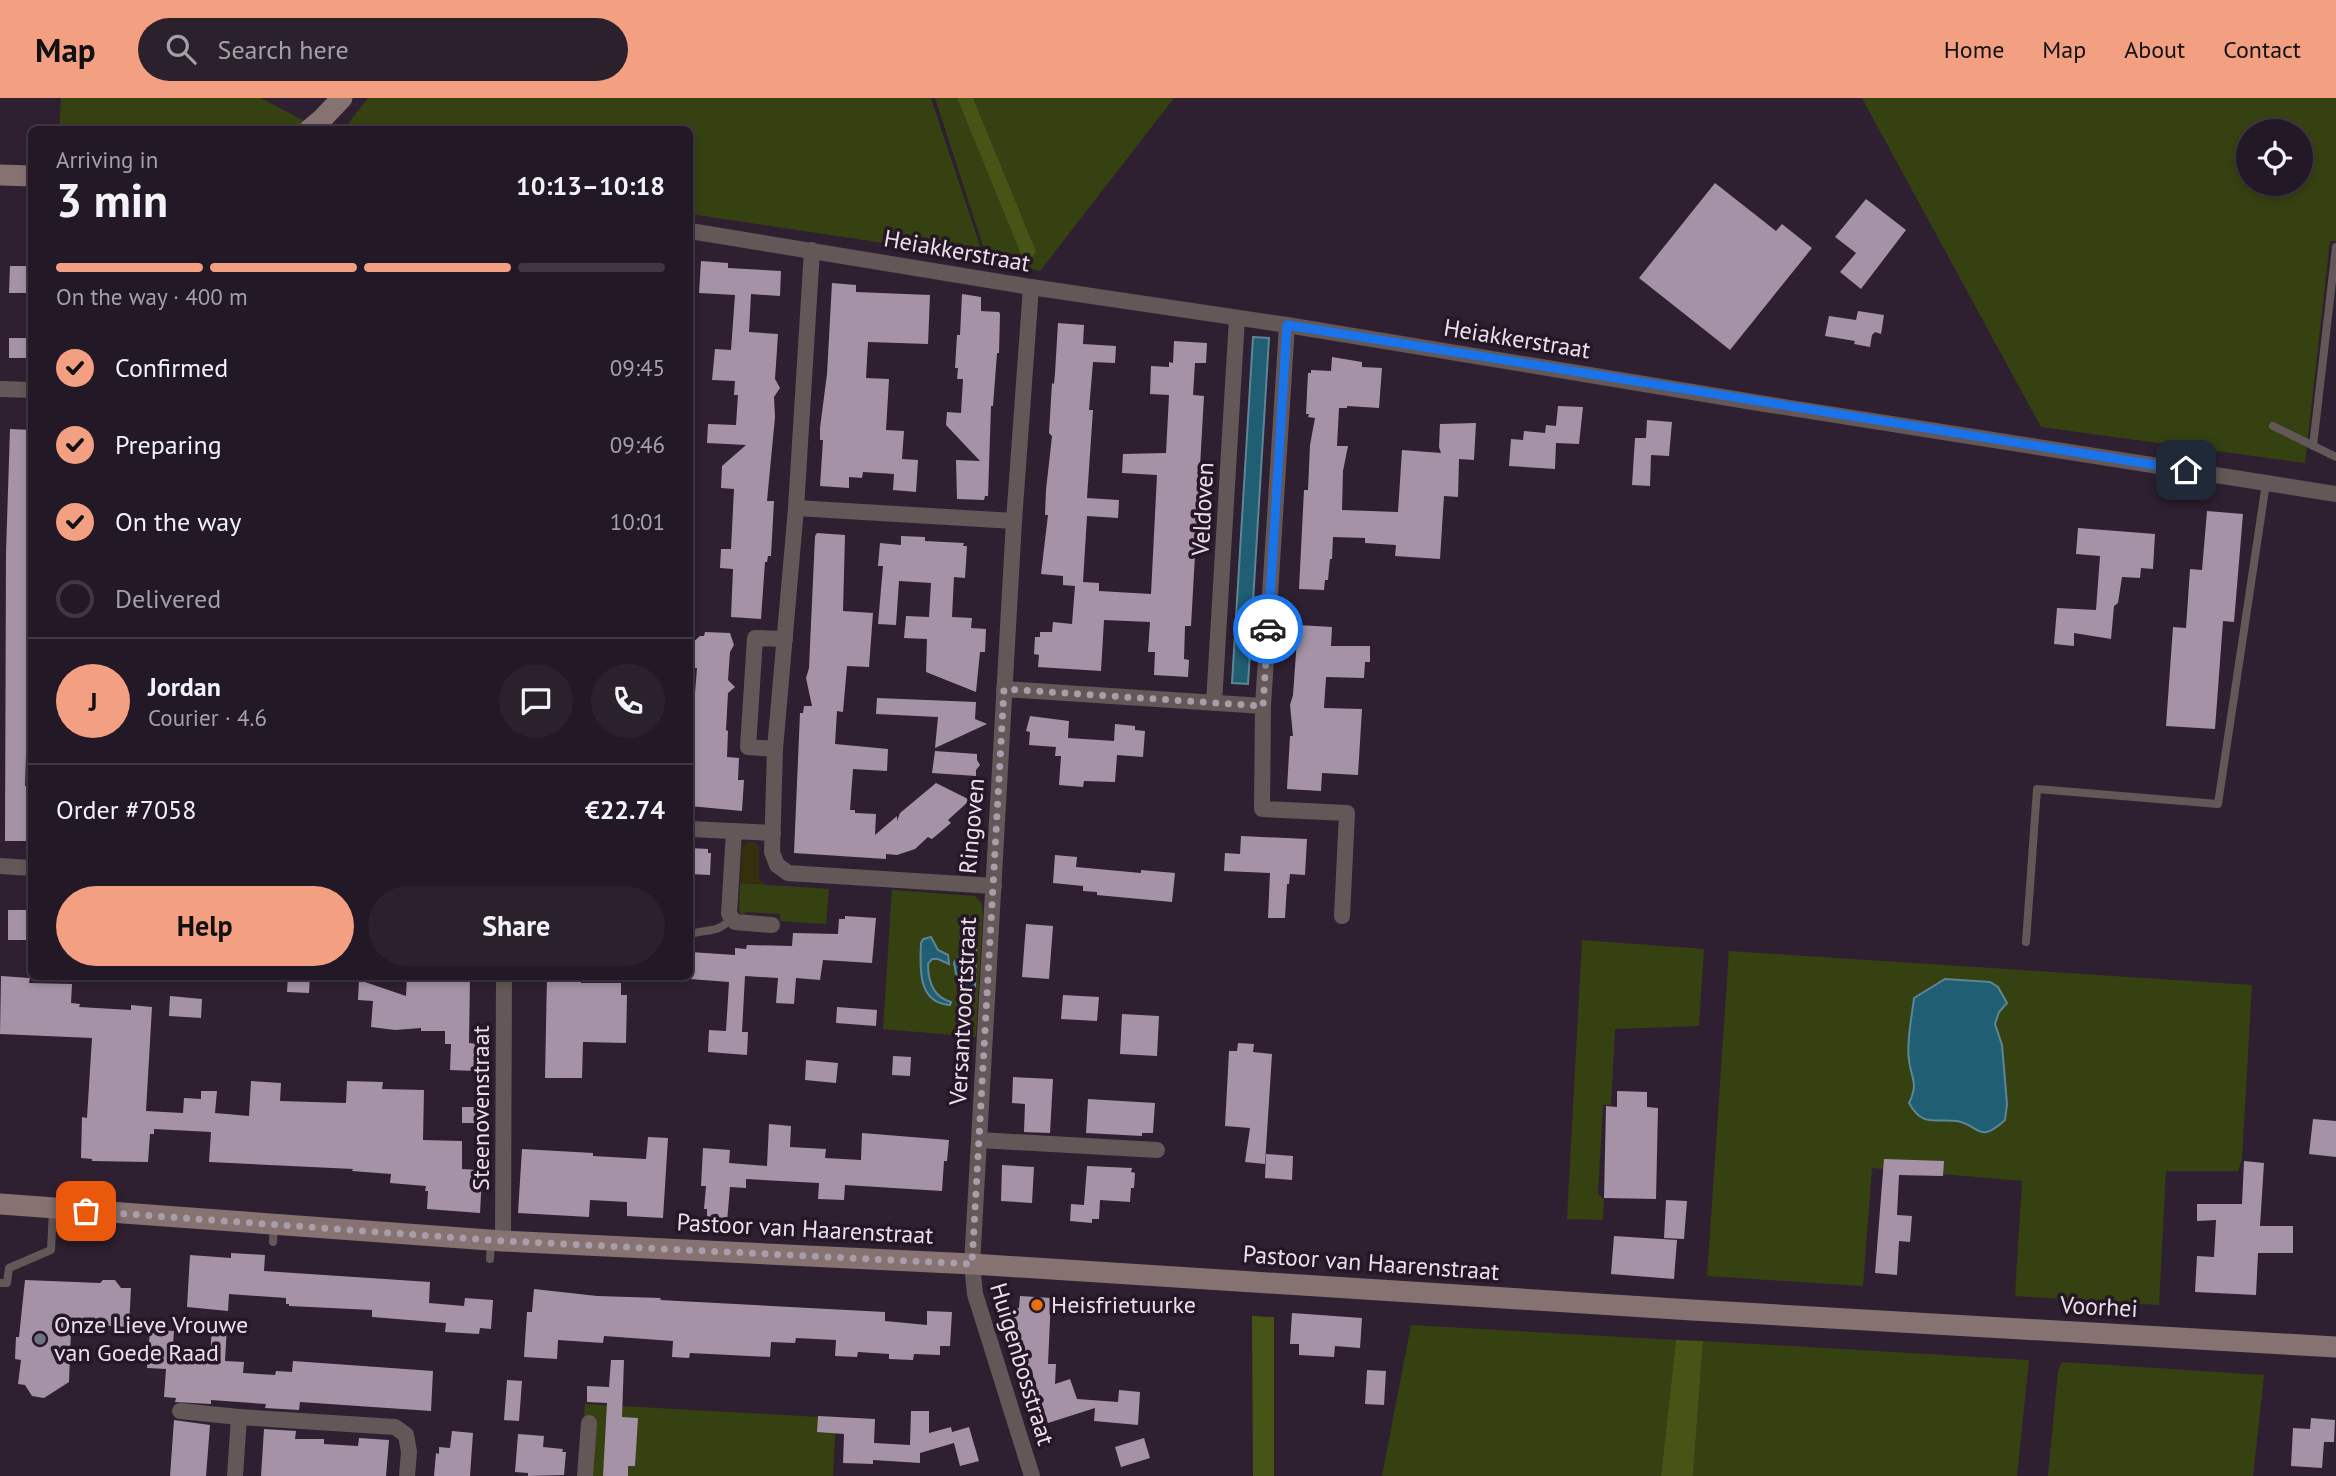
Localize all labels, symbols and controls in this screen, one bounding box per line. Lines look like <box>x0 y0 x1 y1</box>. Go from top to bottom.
search box <box>138 18 628 81</box>
text: Map <box>35 28 96 71</box>
icon: search <box>162 30 200 68</box>
text: Search here <box>218 33 349 66</box>
text: Home <box>1944 34 2004 65</box>
text: Map <box>2042 34 2086 65</box>
text: About <box>2124 34 2185 65</box>
text: Contact <box>2223 34 2301 65</box>
map controls <box>2236 119 2313 196</box>
button: locate <box>2236 119 2313 196</box>
text: Arriving in <box>56 145 158 174</box>
text: 10:13–10:18 <box>516 169 665 202</box>
text: 3 min <box>56 170 168 230</box>
street label: Heiakkerstraat <box>881 222 1033 279</box>
text: On the way · 400 m <box>56 282 248 311</box>
street label: Heiakkerstraat <box>1442 312 1593 365</box>
icon: check <box>56 349 94 387</box>
text: Confirmed <box>115 351 228 384</box>
text: 09:45 <box>610 353 665 382</box>
icon: check <box>56 426 94 464</box>
text: Preparing <box>115 428 222 461</box>
text: 09:46 <box>610 430 665 459</box>
pin <box>2156 440 2216 500</box>
icon: home <box>2167 451 2205 489</box>
street label: Veldoven <box>1185 461 1220 558</box>
icon: check <box>56 503 94 541</box>
text: On the way <box>115 505 241 538</box>
text: 10:01 <box>610 507 665 536</box>
text: Delivered <box>115 582 221 615</box>
courier <box>1233 594 1303 664</box>
icon: car <box>1249 610 1287 648</box>
button: chat <box>499 664 573 738</box>
button: phone <box>591 664 665 738</box>
text: Jordan <box>148 670 221 703</box>
text: J <box>89 685 97 718</box>
text: Courier · 4.6 <box>148 703 267 732</box>
street label: Ringoven <box>952 777 991 875</box>
text: Order #7058 <box>56 793 196 826</box>
text: €22.74 <box>585 793 665 826</box>
button: Help <box>56 886 354 966</box>
button: Share <box>368 886 665 966</box>
street label: Versantvoortstraat <box>942 916 983 1107</box>
street label: Steenovenstraat <box>465 1025 496 1191</box>
pin <box>56 1181 116 1241</box>
icon: bag <box>67 1192 105 1230</box>
street label: Pastoor van Haarenstraat <box>676 1206 934 1251</box>
street label: Pastoor van Haarenstraat <box>1242 1238 1500 1287</box>
street label: Huigenbosstraat <box>983 1279 1062 1449</box>
place label: Heisfrietuurke <box>1051 1289 1196 1320</box>
street label: Voorhei <box>2058 1289 2139 1324</box>
marker: Heisfrietuurke <box>1029 1297 1045 1313</box>
place label: Onze Lieve Vrouwe van Goede Raad <box>54 1309 248 1368</box>
marker: Onze Lieve Vrouwe van Goede Raad <box>32 1331 48 1347</box>

